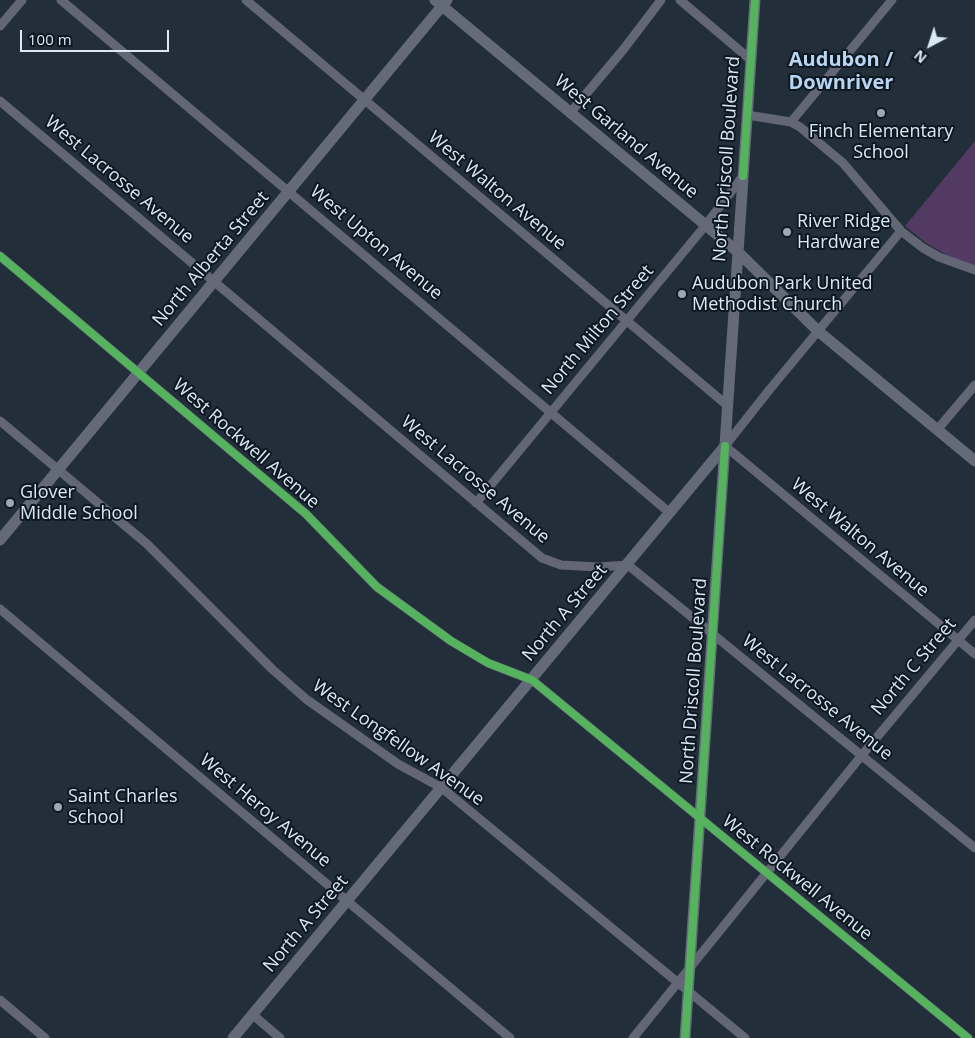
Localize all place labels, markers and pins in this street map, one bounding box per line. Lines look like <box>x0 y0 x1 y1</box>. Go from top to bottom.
marker: Finch Elementary School <box>875 107 887 119</box>
place label: Finch Elementary School <box>809 121 953 163</box>
place label: River Ridge Hardware <box>797 211 890 253</box>
marker: River Ridge Hardware <box>781 226 793 238</box>
place label: Audubon Park United Methodist Church <box>692 273 873 316</box>
marker: Audubon Park United Methodist Church <box>676 288 688 300</box>
place label: Glover Middle School <box>20 482 138 524</box>
marker: Glover Middle School <box>4 497 16 509</box>
place label: Saint Charles School <box>68 786 178 829</box>
marker: Saint Charles School <box>52 801 64 813</box>

